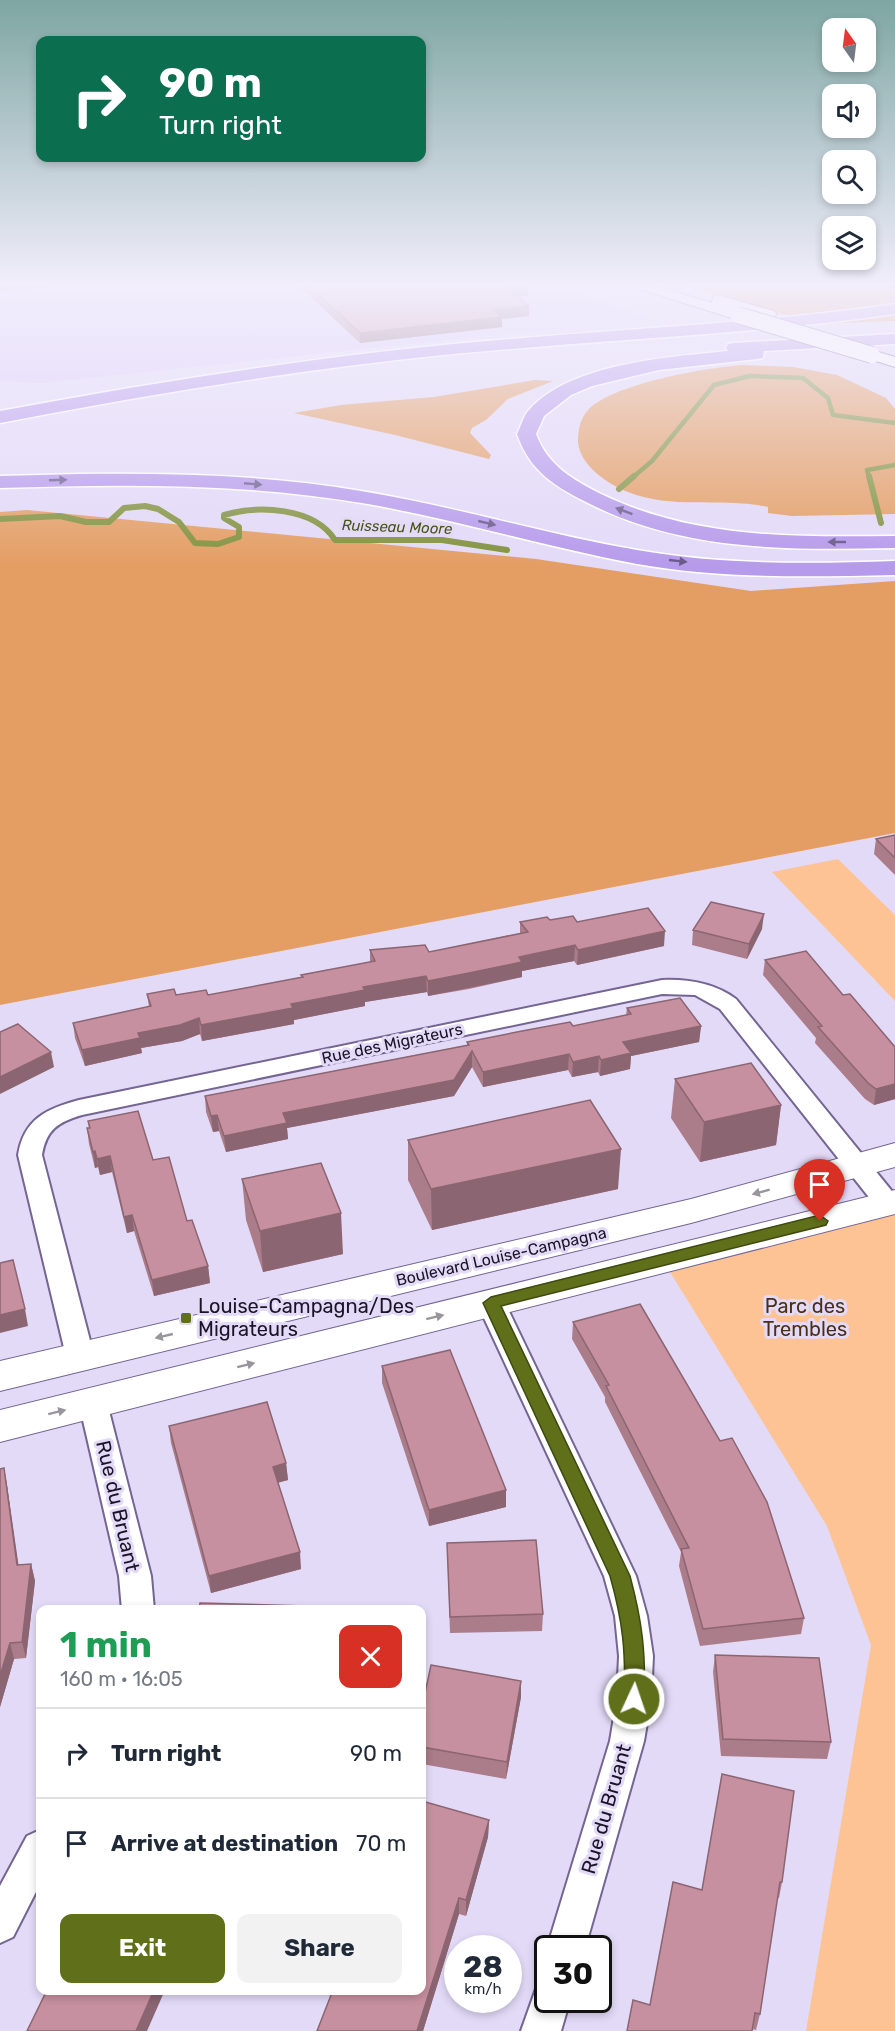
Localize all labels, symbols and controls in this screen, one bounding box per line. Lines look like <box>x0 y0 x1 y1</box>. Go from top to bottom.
north arrow <box>822 18 876 72</box>
map controls <box>822 18 876 270</box>
text: 90 m <box>159 58 262 108</box>
icon: right <box>60 60 138 138</box>
button: sound <box>822 84 876 138</box>
text: Turn right <box>159 109 282 141</box>
button: search <box>822 150 876 204</box>
button: layers <box>822 216 876 270</box>
one-way arrow <box>49 475 68 484</box>
one-way arrow <box>244 479 263 489</box>
one-way arrow <box>615 506 633 516</box>
water label: Ruisseau Moore <box>341 516 453 538</box>
one-way arrow <box>477 519 496 529</box>
one-way arrow <box>827 537 846 547</box>
one-way arrow <box>668 557 687 566</box>
street label: Rue des Migrateurs <box>320 1019 464 1068</box>
pin <box>794 1159 845 1221</box>
icon: arrive <box>803 1168 836 1201</box>
one-way arrow <box>752 1188 770 1197</box>
street label: Boulevard Louise-Campagna <box>394 1223 608 1290</box>
place label: Louise-Campagna/Des Migrateurs <box>198 1294 414 1341</box>
park label: Parc des Trembles <box>763 1294 847 1341</box>
marker: Louise-Campagna/Des Migrateurs <box>179 1311 193 1325</box>
one-way arrow <box>426 1311 444 1321</box>
one-way arrow <box>154 1332 173 1342</box>
one-way arrow <box>237 1359 255 1369</box>
one-way arrow <box>48 1406 66 1416</box>
street label: Rue du Bruant <box>91 1438 145 1574</box>
text: 1 min <box>60 1623 152 1666</box>
button: close <box>339 1625 402 1688</box>
text: 160 m · 16:05 <box>60 1667 183 1691</box>
position arrow <box>602 1667 666 1731</box>
icon: right <box>60 1737 93 1770</box>
text: Turn right <box>111 1740 221 1767</box>
text: 90 m <box>350 1740 402 1767</box>
street label: Rue du Bruant <box>576 1741 636 1877</box>
icon: arrive <box>60 1827 93 1860</box>
text: Arrive at destination <box>111 1830 338 1857</box>
text: 70 m <box>356 1830 406 1857</box>
button: Exit <box>60 1914 225 1983</box>
button: Share <box>237 1914 402 1983</box>
speed limit sign: 30 <box>534 1935 612 2013</box>
text: 28 <box>463 1949 503 1985</box>
text: km/h <box>464 1980 502 1998</box>

